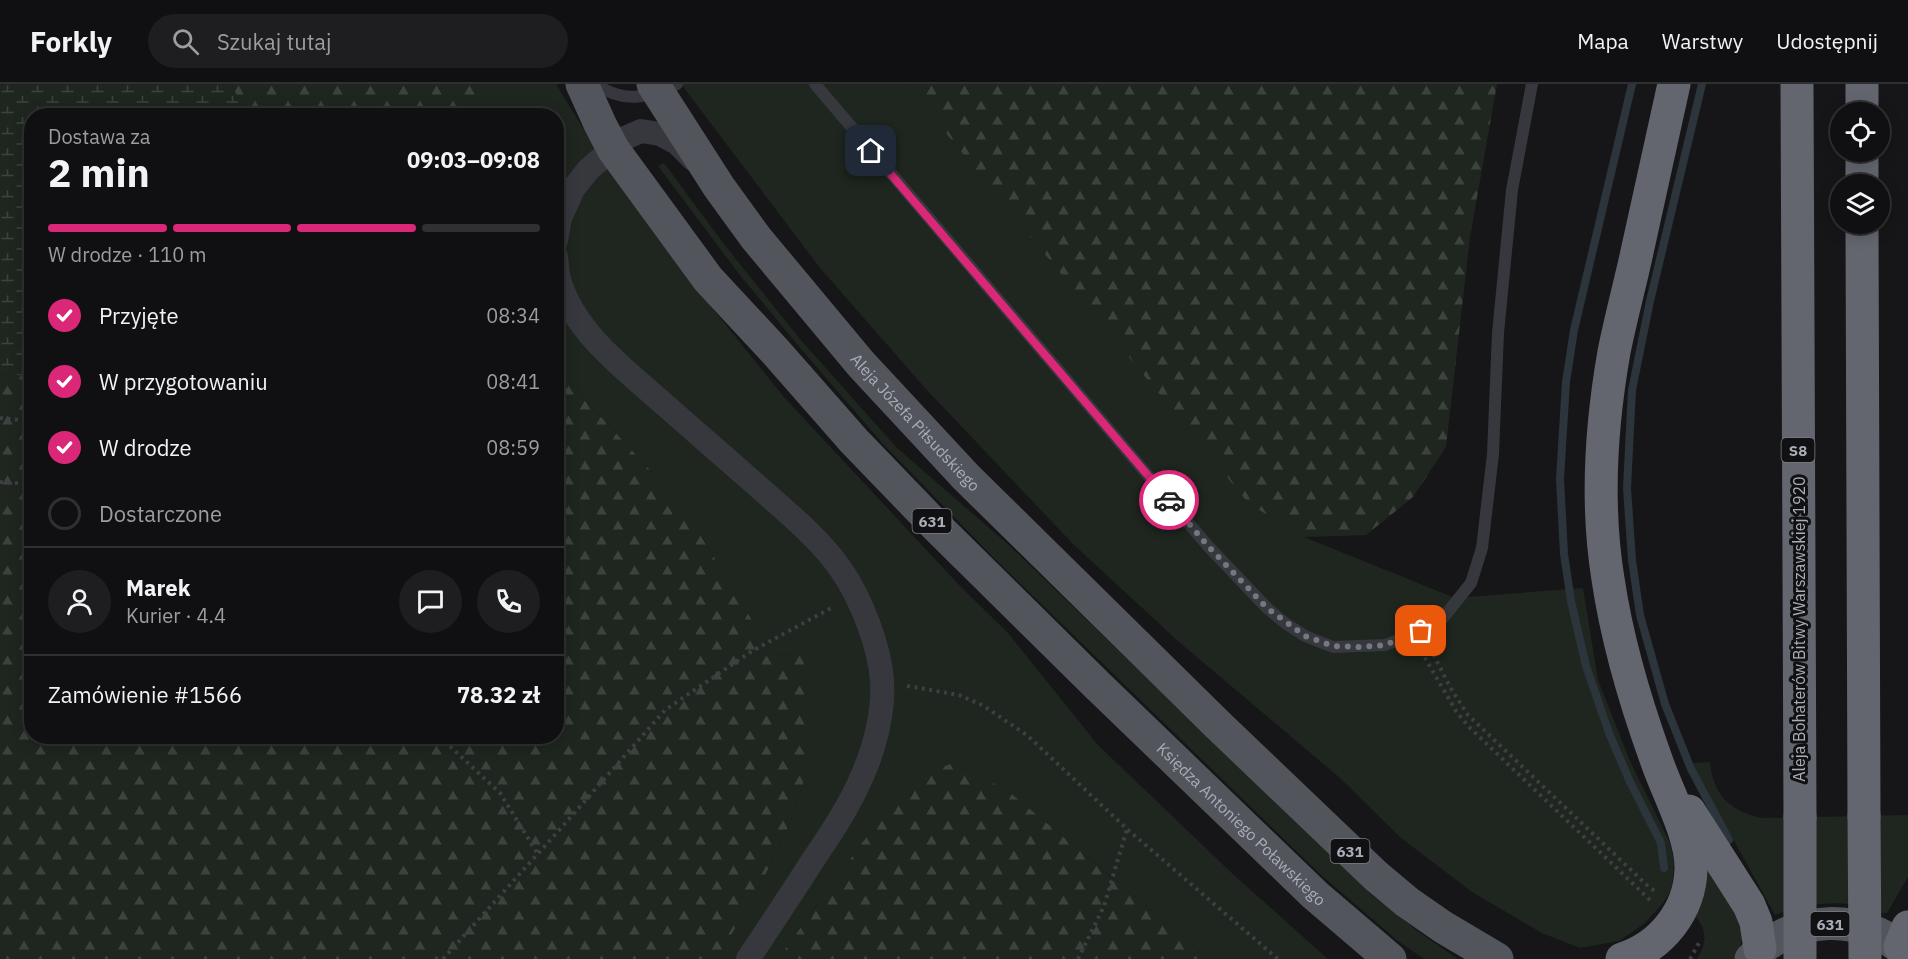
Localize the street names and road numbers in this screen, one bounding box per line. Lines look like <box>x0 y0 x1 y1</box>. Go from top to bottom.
street label: Aleja Józefa Piłsudskiego <box>846 349 984 495</box>
road number: S8 <box>1782 438 1814 462</box>
street label: Aleja Bohaterów Bitwy Warszawskiej 1920 <box>1789 476 1809 782</box>
road number: 631 <box>912 509 952 533</box>
street label: Księdza Antoniego Poławskiego <box>1153 738 1330 910</box>
road number: 631 <box>1330 839 1370 863</box>
road number: 631 <box>1810 912 1850 936</box>

